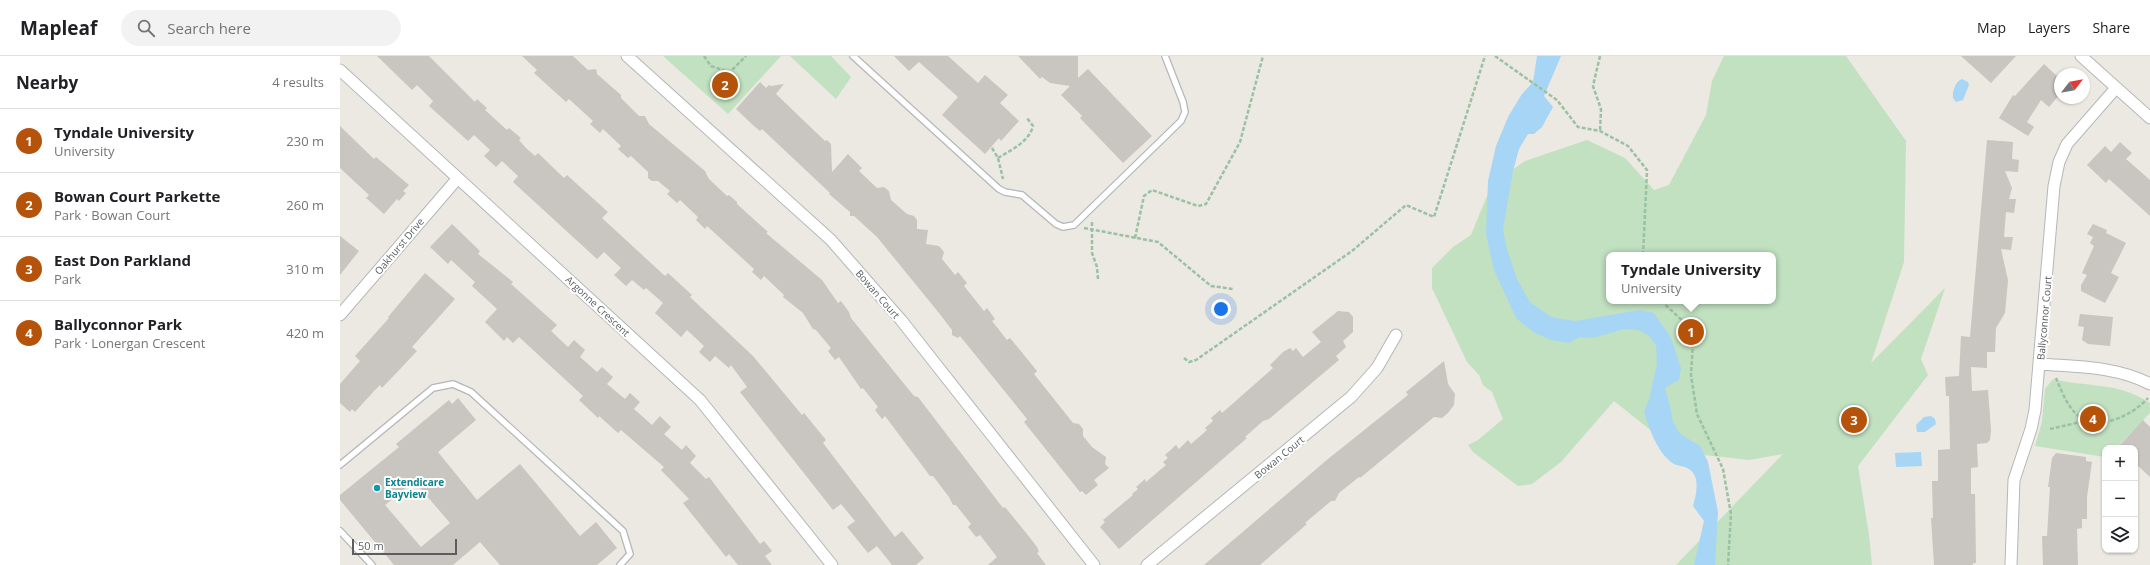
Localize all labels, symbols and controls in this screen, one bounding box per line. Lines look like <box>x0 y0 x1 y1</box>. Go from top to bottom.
search box <box>121 10 401 46</box>
text: Mapleaf <box>20 15 97 41</box>
icon: search <box>135 17 157 39</box>
text: Search here <box>167 18 251 38</box>
text: Map <box>1977 18 2006 37</box>
text: Layers <box>2028 18 2070 37</box>
text: Share <box>2092 18 2130 37</box>
north arrow <box>2054 68 2090 104</box>
pin: 2 <box>712 70 738 100</box>
text: Nearby <box>16 71 78 94</box>
text: 4 results <box>272 73 324 91</box>
text: Tyndale University <box>54 122 194 142</box>
text: 1 <box>25 132 33 150</box>
text: 230 m <box>286 132 324 150</box>
text: University <box>54 142 114 160</box>
text: Bowan Court Parkette <box>54 186 220 206</box>
text: 2 <box>25 196 33 214</box>
text: 260 m <box>286 196 324 214</box>
text: Park · Bowan Court <box>54 206 170 224</box>
street label: Oakhurst Drive <box>371 214 427 277</box>
text: East Don Parkland <box>54 250 191 270</box>
popup <box>1606 252 1776 304</box>
text: Tyndale University <box>1621 259 1761 279</box>
text: 3 <box>25 260 33 278</box>
text: 310 m <box>286 260 324 278</box>
street label: Bowan Court <box>853 267 903 322</box>
text: Park <box>54 270 81 288</box>
street label: Argonne Crescent <box>563 273 634 340</box>
street label: Ballyconnor Court <box>2033 275 2055 360</box>
text: University <box>1621 279 1681 297</box>
your location <box>1211 299 1231 319</box>
text: Ballyconnor Park <box>54 314 182 334</box>
pin: 1 <box>1678 317 1704 347</box>
text: 4 <box>25 324 33 342</box>
text: 420 m <box>286 324 324 342</box>
text: Park · Lonergan Crescent <box>54 334 205 352</box>
pin: 4 <box>2080 404 2106 434</box>
pin: 3 <box>1841 405 1867 435</box>
street label: Bowan Court <box>1251 432 1307 482</box>
map controls <box>2102 445 2138 553</box>
button: + <box>2102 445 2138 481</box>
place label: Extendicare Bayview <box>385 475 444 501</box>
button: − <box>2102 481 2138 517</box>
marker: Extendicare Bayview <box>372 483 382 493</box>
button: layers <box>2102 517 2138 553</box>
scale bar <box>352 537 457 556</box>
text: 50 m <box>358 538 384 553</box>

